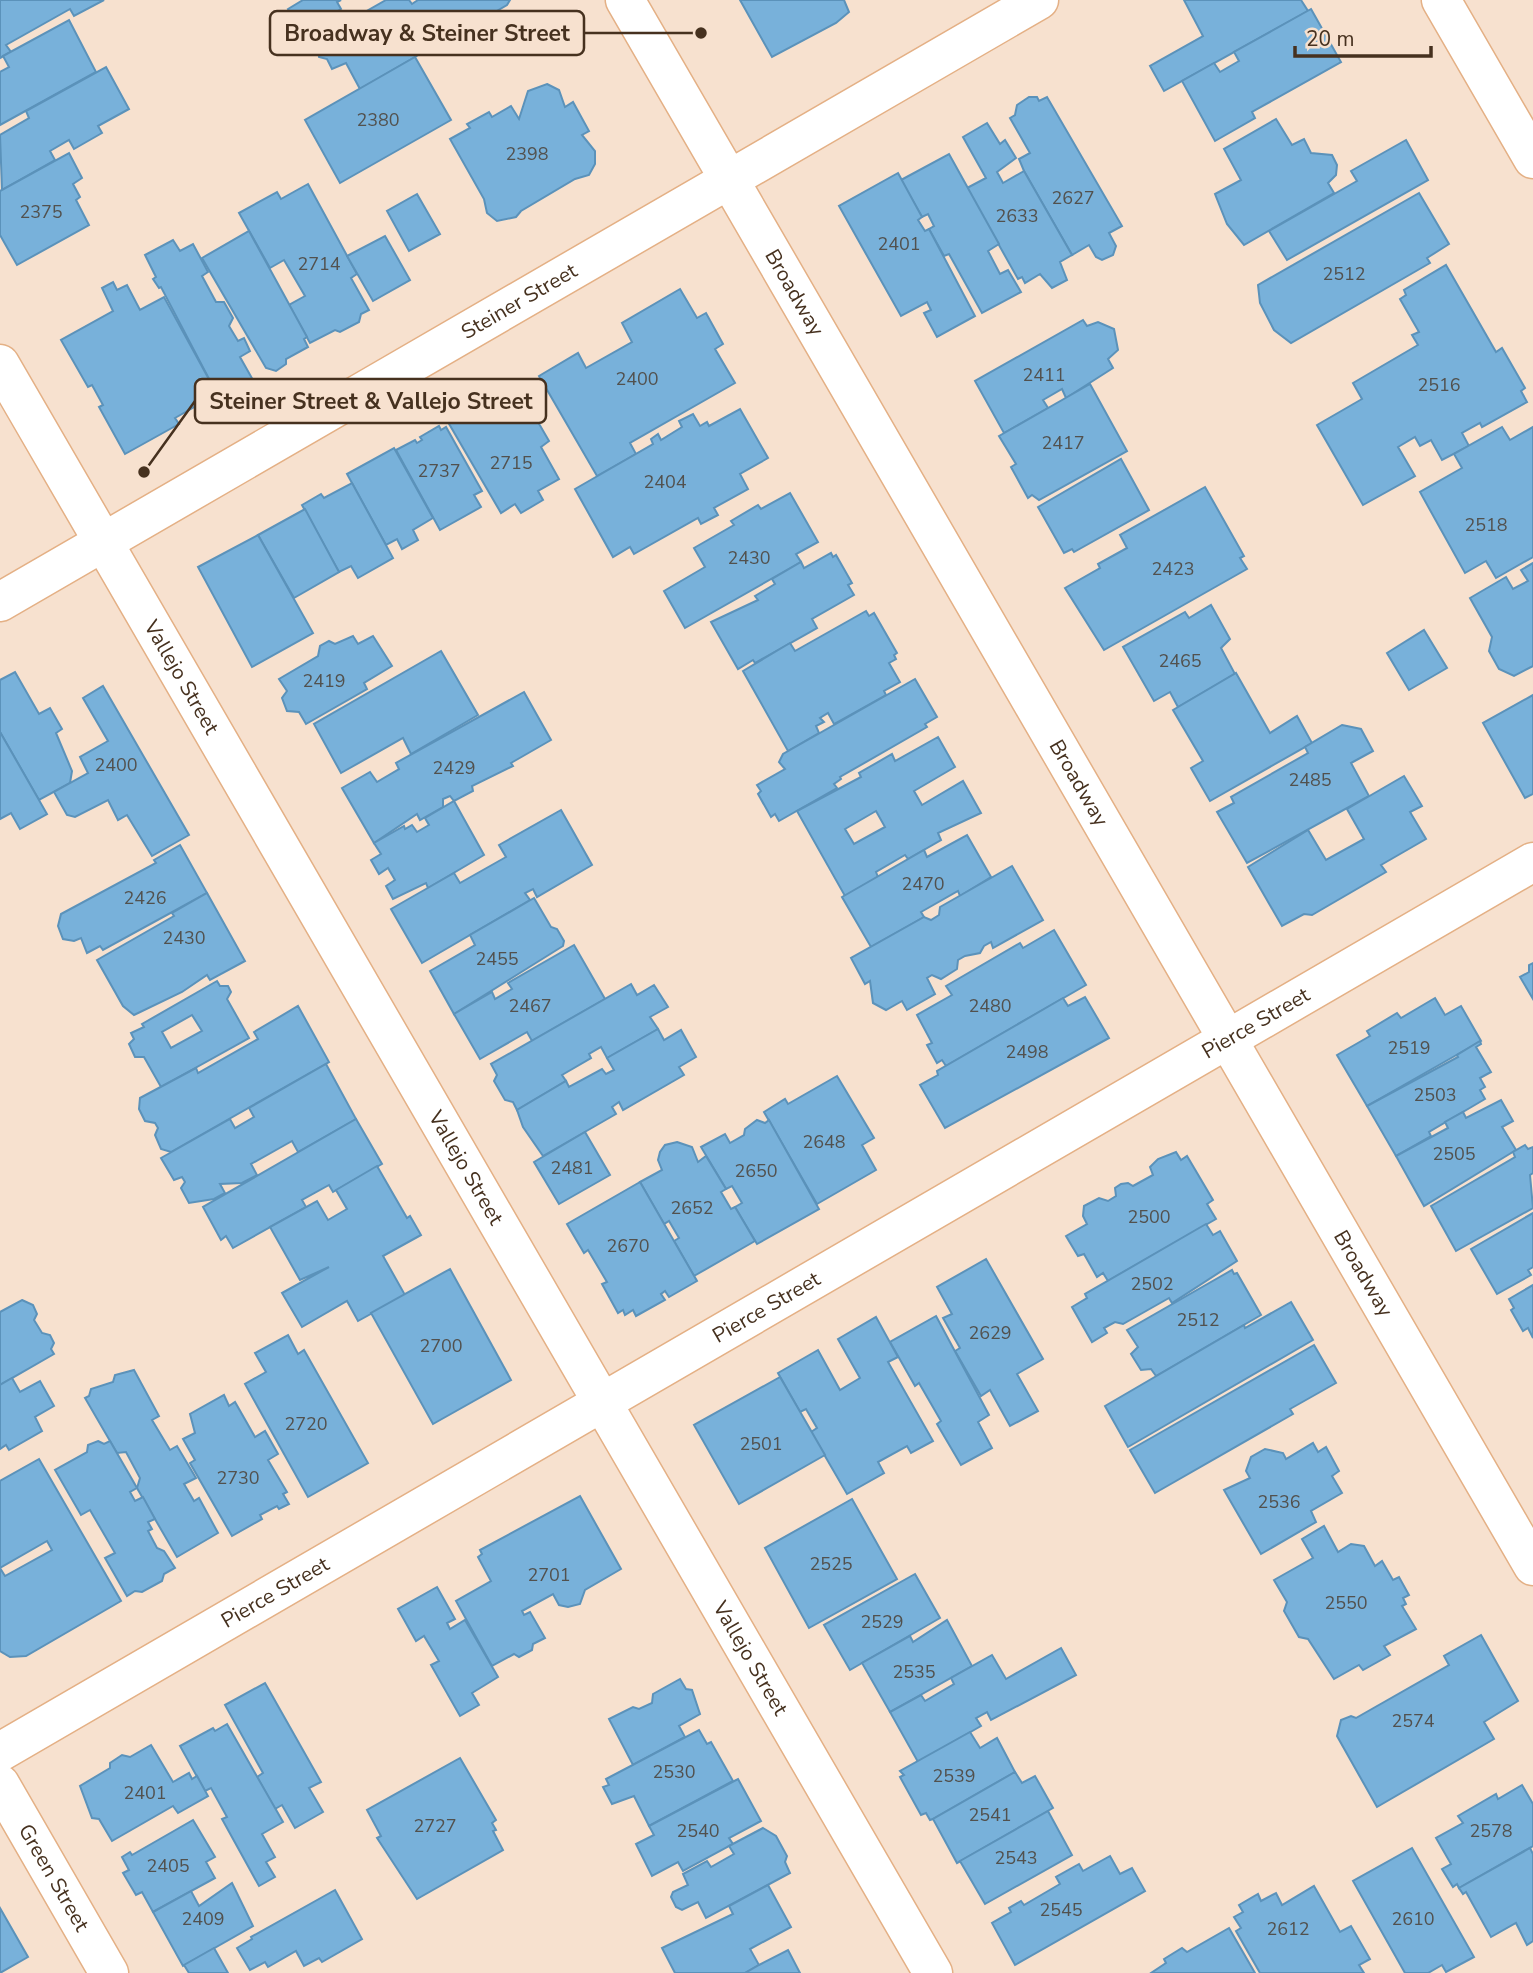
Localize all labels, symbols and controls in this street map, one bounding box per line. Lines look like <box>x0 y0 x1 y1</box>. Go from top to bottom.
callout: Broadway & Steiner Street <box>270 11 584 55</box>
scale bar <box>1295 14 1432 58</box>
text: Broadway & Steiner Street <box>284 18 570 49</box>
text: 20 m <box>1306 25 1355 53</box>
house number: 2380 <box>356 108 400 132</box>
house number: 2398 <box>505 142 549 166</box>
house number: 2627 <box>1051 186 1095 210</box>
house number: 2375 <box>19 200 63 224</box>
house number: 2633 <box>995 204 1039 228</box>
house number: 2401 <box>877 232 921 256</box>
street label: Broadway <box>758 244 831 341</box>
house number: 2714 <box>297 252 341 276</box>
street label: Steiner Street <box>456 256 583 346</box>
house number: 2512 <box>1322 262 1366 286</box>
house number: 2411 <box>1022 363 1066 387</box>
house number: 2400 <box>615 367 659 391</box>
house number: 2516 <box>1417 373 1461 397</box>
callout: Steiner Street & Vallejo Street <box>195 379 546 423</box>
text: Steiner Street & Vallejo Street <box>209 386 533 417</box>
house number: 2417 <box>1041 431 1085 455</box>
house number: 2715 <box>489 451 533 475</box>
house number: 2737 <box>417 459 461 483</box>
house number: 2404 <box>643 470 687 494</box>
house number: 2518 <box>1464 513 1508 537</box>
house number: 2430 <box>727 546 771 570</box>
house number: 2423 <box>1151 557 1195 581</box>
street label: Vallejo Street <box>137 614 226 740</box>
house number: 2465 <box>1158 649 1202 673</box>
house number: 2419 <box>302 669 346 693</box>
street label: Broadway <box>1043 734 1115 832</box>
house number: 2400 <box>94 753 138 777</box>
house number: 2429 <box>432 756 476 780</box>
house number: 2485 <box>1288 768 1332 792</box>
house number: 2470 <box>901 872 945 896</box>
house number: 2426 <box>123 886 167 910</box>
house number: 2430 <box>162 926 206 950</box>
house number: 2455 <box>475 947 519 971</box>
street label: Pierce Street <box>1197 980 1315 1065</box>
house number: 2467 <box>508 994 552 1018</box>
house number: 2480 <box>968 994 1012 1018</box>
house number: 2519 <box>1387 1036 1431 1060</box>
house number: 2498 <box>1005 1040 1049 1064</box>
house number: 2503 <box>1413 1083 1457 1107</box>
street label: Vallejo Street <box>421 1105 510 1230</box>
house number: 2648 <box>802 1130 846 1154</box>
house number: 2505 <box>1432 1142 1476 1166</box>
house number: 2481 <box>550 1156 594 1180</box>
house number: 2650 <box>734 1159 778 1183</box>
house number: 2652 <box>670 1196 714 1220</box>
house number: 2500 <box>1127 1205 1171 1229</box>
street label: Broadway <box>1327 1225 1400 1322</box>
house number: 2670 <box>606 1234 650 1258</box>
street label: Pierce Street <box>707 1265 826 1349</box>
house number: 2502 <box>1130 1272 1174 1296</box>
house number: 2512 <box>1176 1308 1220 1332</box>
house number: 2629 <box>968 1321 1012 1345</box>
house number: 2700 <box>419 1334 463 1358</box>
house number: 2720 <box>284 1412 328 1436</box>
house number: 2501 <box>739 1432 783 1456</box>
house number: 2730 <box>216 1466 260 1490</box>
house number: 2536 <box>1257 1490 1301 1514</box>
street label: Pierce Street <box>216 1550 335 1635</box>
house number: 2525 <box>809 1552 853 1576</box>
house number: 2701 <box>527 1563 571 1587</box>
house number: 2550 <box>1324 1591 1368 1615</box>
street label: Vallejo Street <box>706 1595 795 1721</box>
house number: 2529 <box>860 1610 904 1634</box>
house number: 2535 <box>892 1660 936 1684</box>
house number: 2574 <box>1391 1709 1435 1733</box>
house number: 2530 <box>652 1760 696 1784</box>
house number: 2539 <box>932 1764 976 1788</box>
house number: 2401 <box>123 1781 167 1805</box>
house number: 2541 <box>968 1803 1012 1827</box>
house number: 2727 <box>413 1814 457 1838</box>
street label: Green Street <box>12 1819 96 1937</box>
house number: 2540 <box>676 1819 720 1843</box>
house number: 2578 <box>1469 1819 1513 1843</box>
house number: 2543 <box>994 1846 1038 1870</box>
house number: 2405 <box>146 1854 190 1878</box>
house number: 2545 <box>1039 1898 1083 1922</box>
house number: 2409 <box>181 1907 225 1931</box>
house number: 2610 <box>1391 1907 1435 1931</box>
house number: 2612 <box>1266 1917 1310 1941</box>

